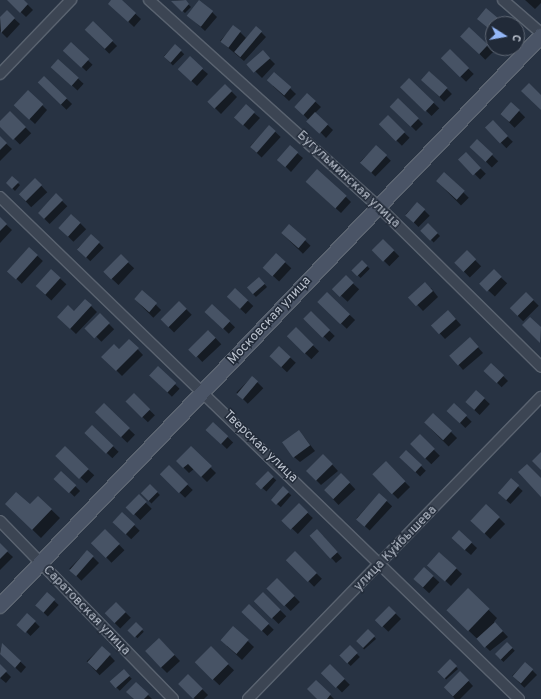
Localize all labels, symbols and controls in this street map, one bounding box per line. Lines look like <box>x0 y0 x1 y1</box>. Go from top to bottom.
north arrow <box>485 16 525 56</box>
text: С <box>508 33 523 43</box>
street label: Бугульминская улица <box>293 128 403 232</box>
street label: Московская улица <box>225 274 315 368</box>
street label: Тверская улица <box>220 408 300 486</box>
street label: улица Куйбышева <box>351 503 441 595</box>
street label: Саратовская улица <box>39 563 133 659</box>

